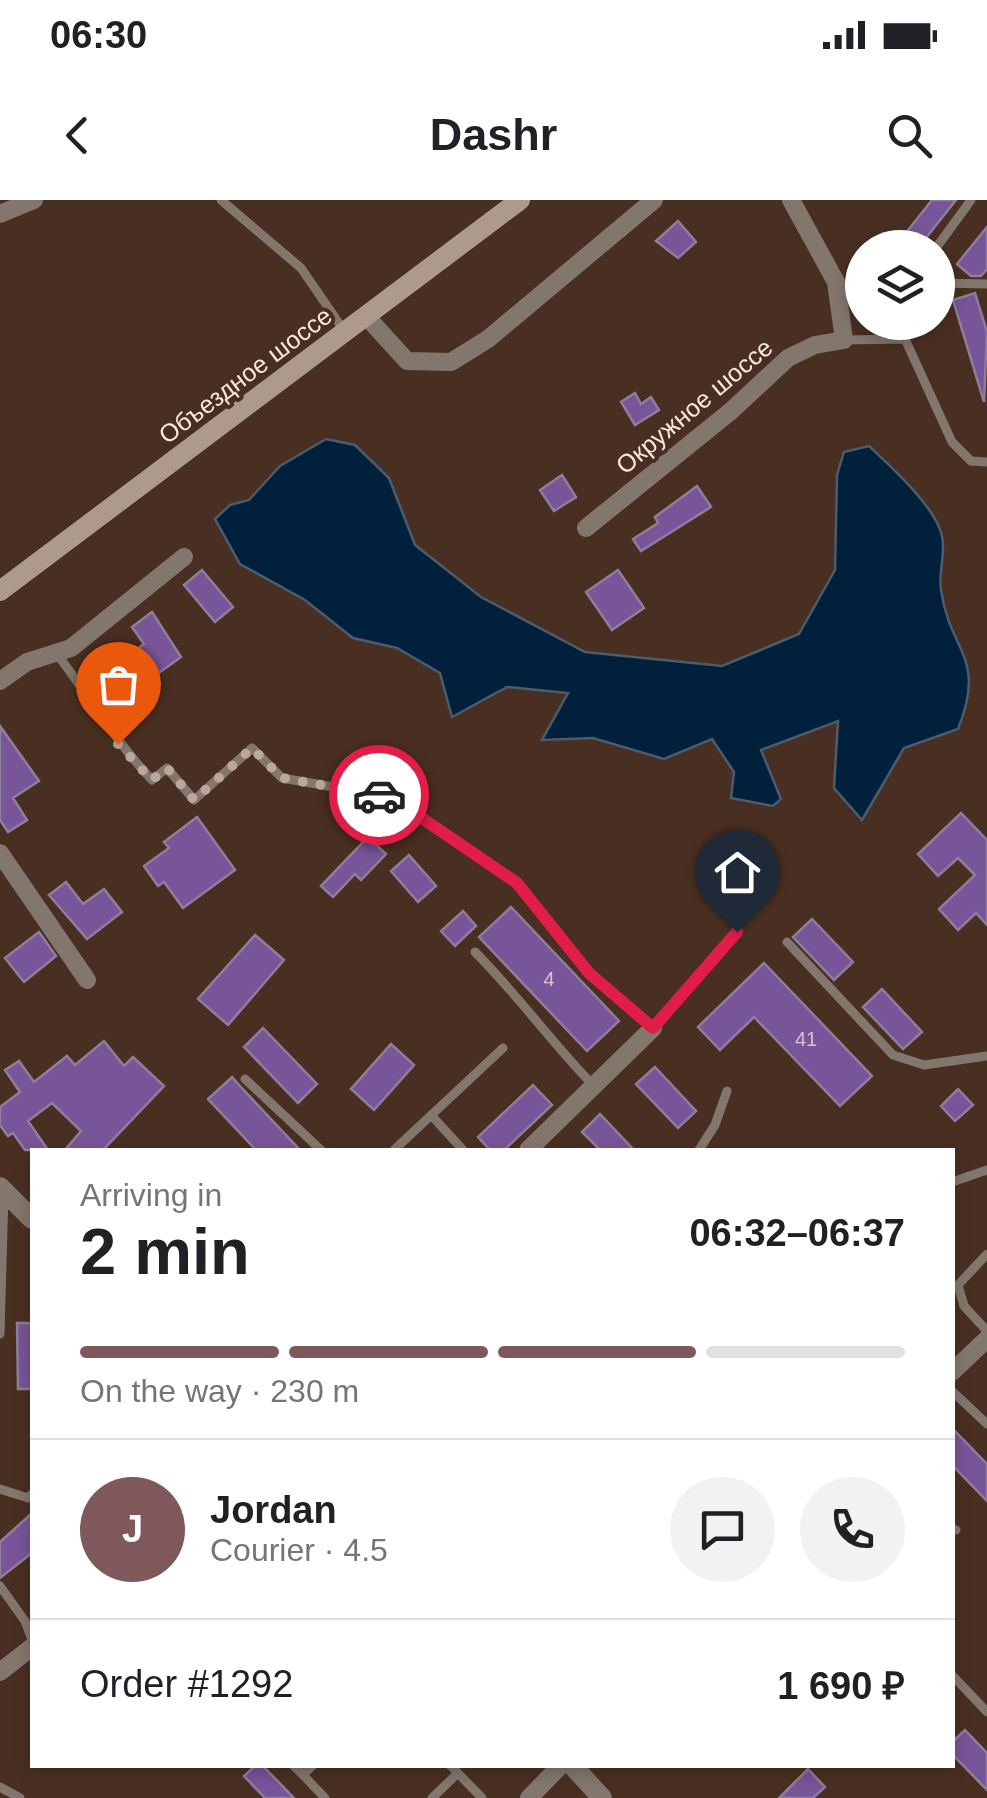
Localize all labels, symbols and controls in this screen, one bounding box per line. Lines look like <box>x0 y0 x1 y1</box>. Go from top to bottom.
text: 06:30 <box>50 14 147 56</box>
icon: back <box>50 108 105 163</box>
icon: search <box>882 108 937 163</box>
text: Dashr <box>430 109 557 160</box>
map controls <box>845 230 955 340</box>
button: layers <box>845 230 955 340</box>
street label: Объездное шоссе <box>153 301 337 449</box>
street label: Окружное шоссе <box>610 333 778 479</box>
pin <box>76 642 161 745</box>
icon: bag <box>91 657 146 712</box>
courier <box>329 745 429 845</box>
icon: car <box>352 768 407 823</box>
pin <box>695 830 780 933</box>
icon: home <box>710 845 765 900</box>
house number: 4 <box>543 968 555 990</box>
house number: 41 <box>795 1028 817 1050</box>
text: Arriving in <box>80 1177 222 1213</box>
text: 06:32–06:37 <box>689 1212 905 1254</box>
text: 2 min <box>80 1215 250 1288</box>
text: On the way · 230 m <box>80 1373 359 1409</box>
button: chat <box>670 1477 775 1582</box>
button: phone <box>800 1477 905 1582</box>
text: Jordan <box>210 1489 337 1531</box>
text: J <box>122 1508 143 1550</box>
text: Courier · 4.5 <box>210 1532 388 1568</box>
text: Order #1292 <box>80 1663 293 1705</box>
text: 1 690 ₽ <box>777 1665 905 1707</box>

